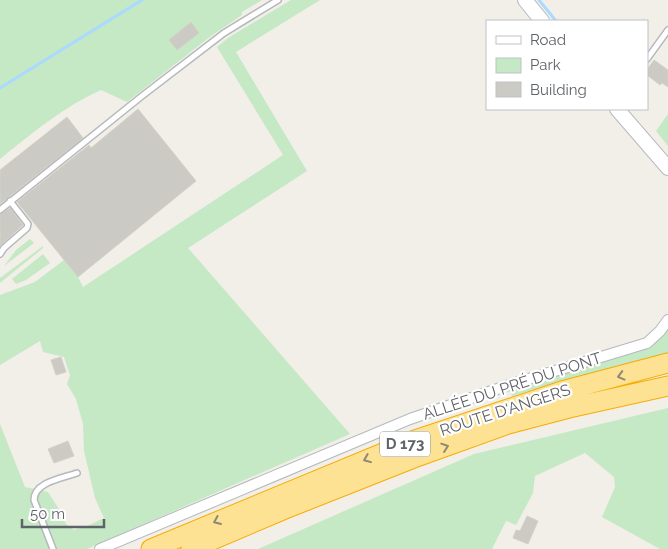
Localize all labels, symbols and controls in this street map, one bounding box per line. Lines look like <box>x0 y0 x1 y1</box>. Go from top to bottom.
legend <box>486 20 648 110</box>
text: Road <box>530 31 566 49</box>
text: Park <box>530 56 561 74</box>
text: Building <box>530 81 587 99</box>
street label: ALLÉE DU PRÉ DU PONT <box>420 347 604 424</box>
one-way arrow <box>617 370 626 381</box>
street label: ROUTE D'ANGERS <box>437 380 573 440</box>
road number: D 173 <box>380 432 430 456</box>
one-way arrow <box>440 442 449 452</box>
one-way arrow <box>363 453 372 463</box>
scale bar <box>22 496 105 528</box>
text: 50 m <box>30 505 65 523</box>
one-way arrow <box>213 515 222 526</box>

